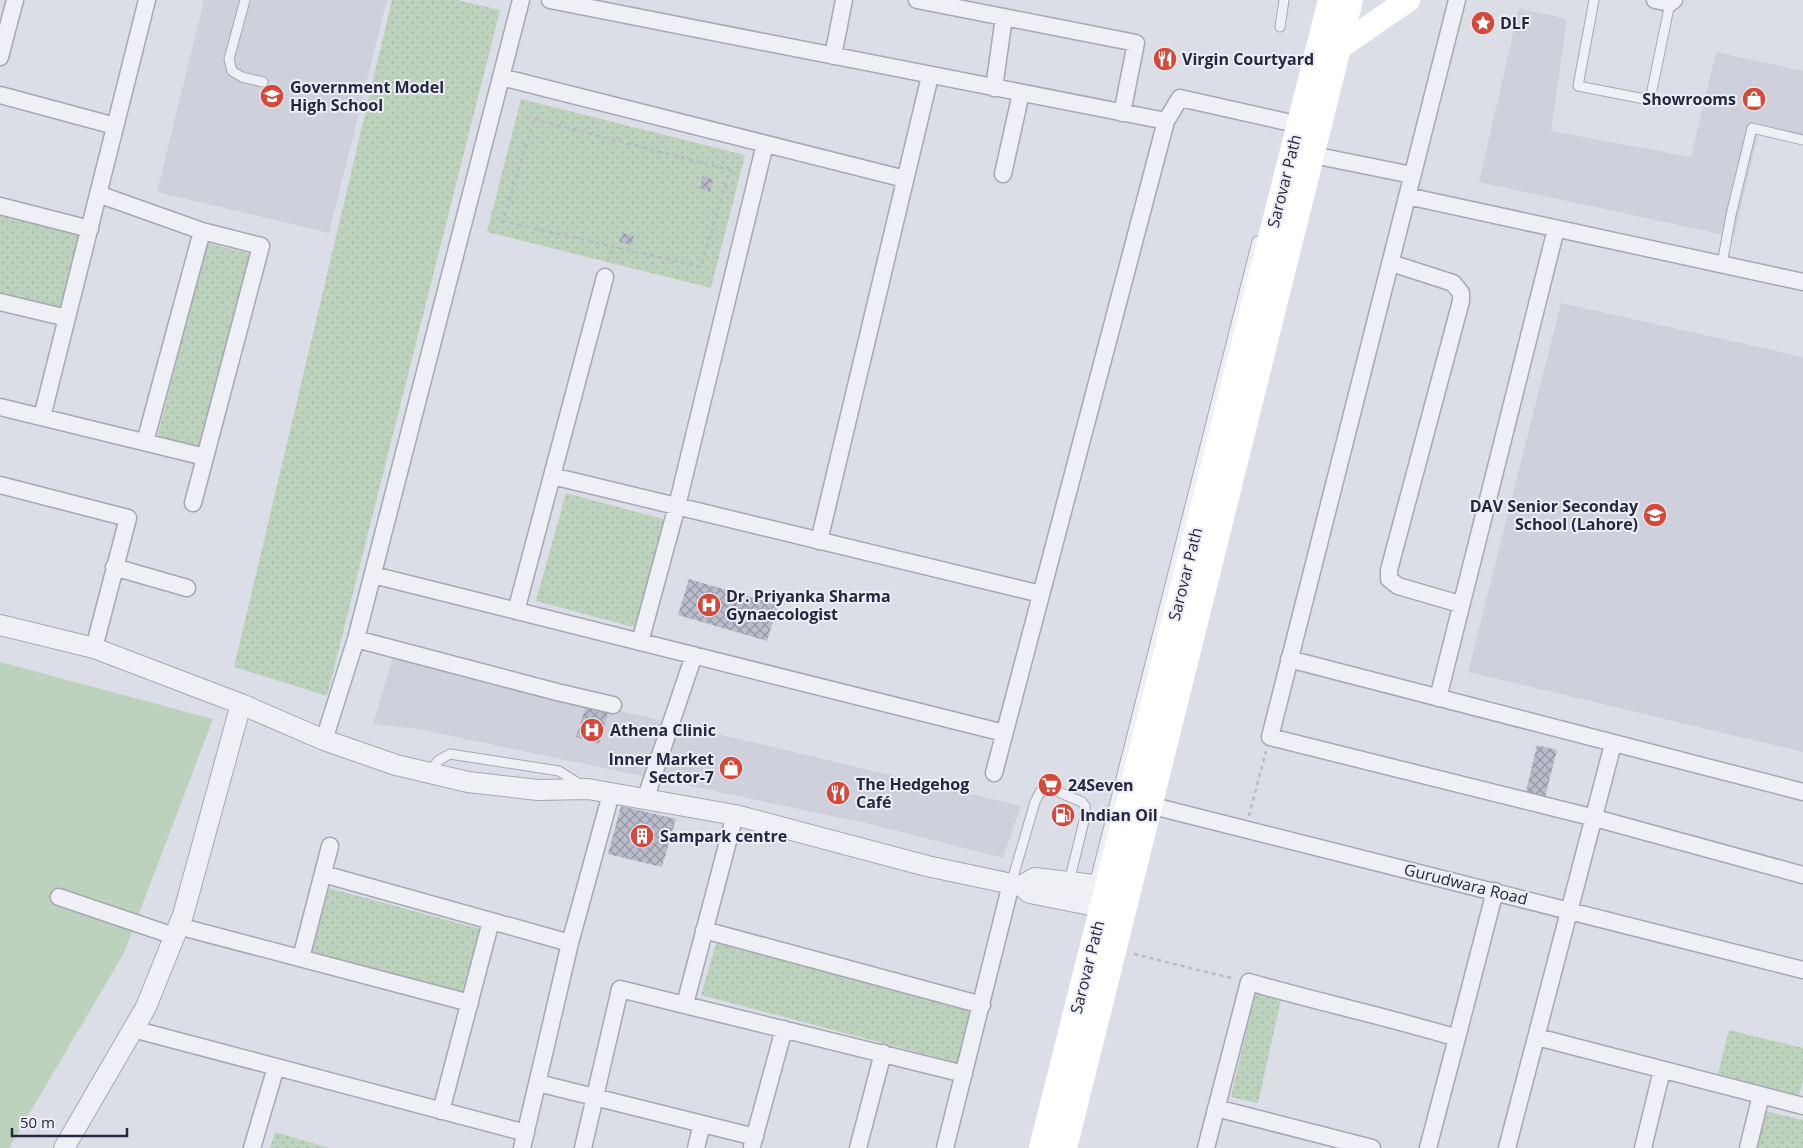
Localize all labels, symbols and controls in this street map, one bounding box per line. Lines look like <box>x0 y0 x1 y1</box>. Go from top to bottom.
place icon: DLF <box>1470 10 1496 36</box>
place label: DLF <box>1500 12 1530 34</box>
restaurant icon: Virgin Courtyard <box>1152 46 1178 72</box>
place label: Virgin Courtyard <box>1182 48 1314 70</box>
place label: Government Model High School <box>290 76 444 116</box>
school or university icon: Government Model High School <box>259 83 285 109</box>
shop icon: Showrooms <box>1741 86 1767 112</box>
place label: Showrooms <box>1642 88 1736 110</box>
street label: Sarovar Path <box>1262 132 1306 230</box>
place label: DAV Senior Seconday School (Lahore) <box>1470 495 1639 535</box>
school or university icon: DAV Senior Seconday School (Lahore) <box>1642 502 1668 528</box>
street label: Sarovar Path <box>1163 525 1207 623</box>
place label: Dr. Priyanka Sharma Gynaecologist <box>726 585 891 625</box>
hospital icon: Dr. Priyanka Sharma Gynaecologist <box>696 592 722 618</box>
hospital icon: Athena Clinic <box>579 717 605 743</box>
place label: Athena Clinic <box>610 719 716 741</box>
place label: Inner Market Sector-7 <box>608 748 714 788</box>
shop icon: Inner Market Sector-7 <box>718 755 744 781</box>
supermarket icon: 24Seven <box>1037 772 1063 798</box>
place label: The Hedgehog Café <box>856 773 969 813</box>
place label: 24Seven <box>1068 774 1134 796</box>
restaurant icon: The Hedgehog Café <box>825 780 851 806</box>
fuel station icon: Indian Oil <box>1050 802 1076 828</box>
place label: Indian Oil <box>1080 804 1158 826</box>
building icon: Sampark centre <box>629 823 655 849</box>
place label: Sampark centre <box>660 825 787 847</box>
street label: Gurudwara Road <box>1402 858 1530 910</box>
street label: Sarovar Path <box>1065 918 1109 1016</box>
scale bar <box>12 1106 128 1138</box>
text: 50 m <box>20 1112 55 1132</box>

